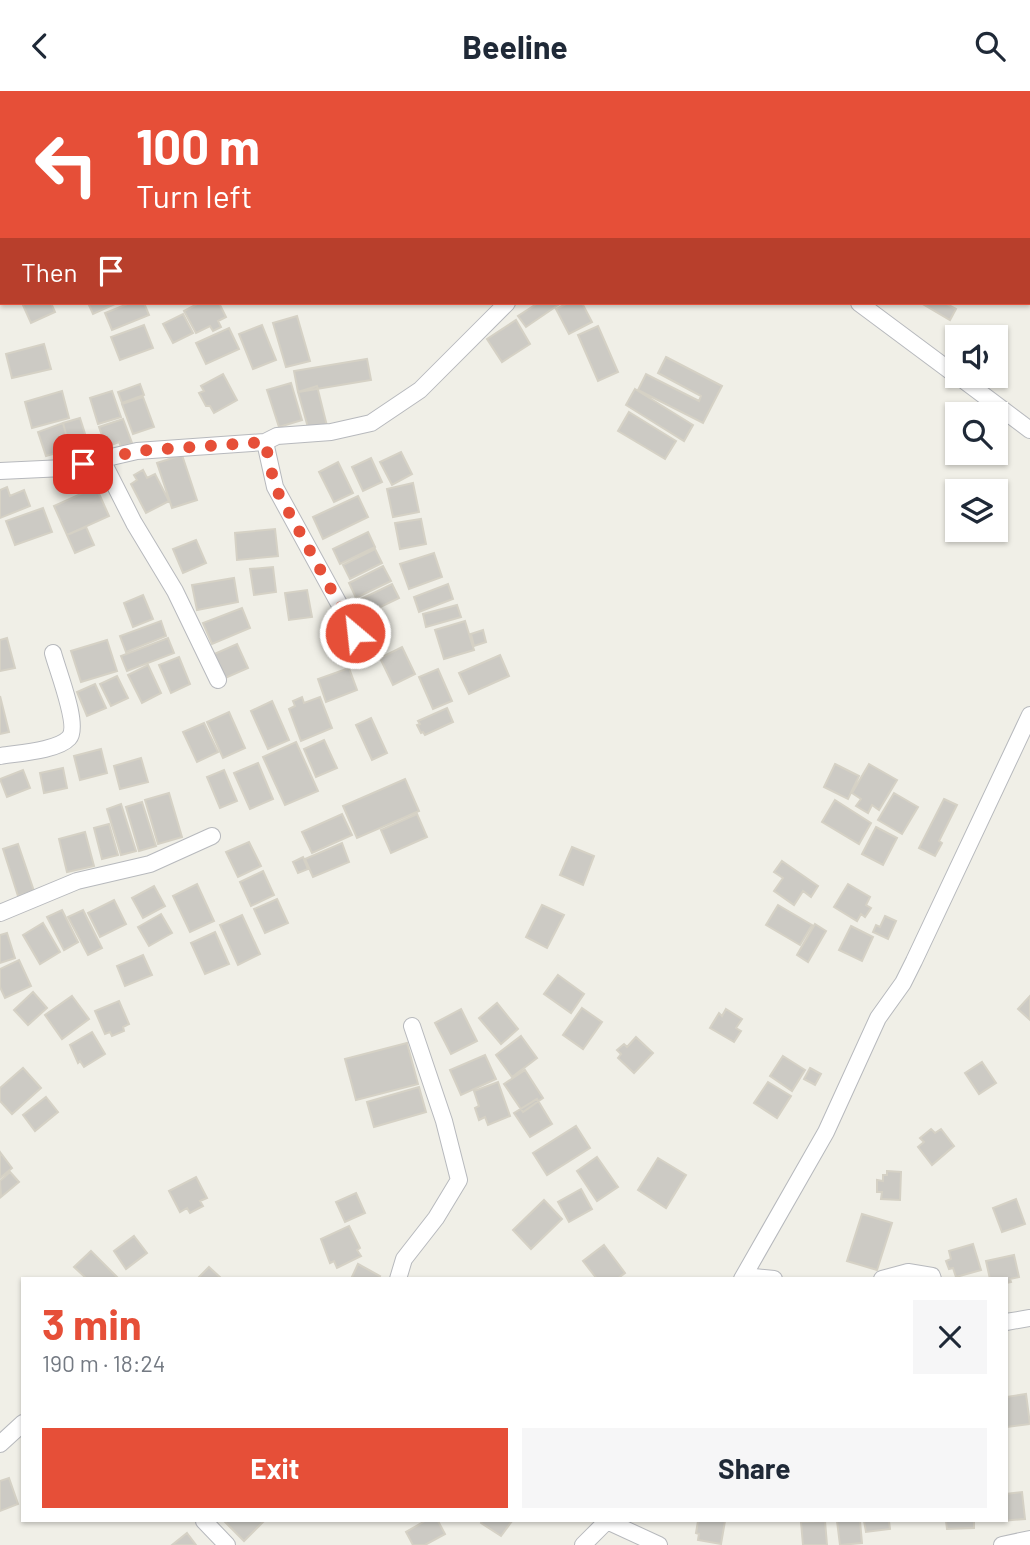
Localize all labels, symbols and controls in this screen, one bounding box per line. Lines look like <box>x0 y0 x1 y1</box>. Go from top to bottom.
icon: back <box>21 27 59 65</box>
text: Beeline <box>462 27 568 65</box>
icon: search <box>971 27 1009 65</box>
text: 100 m <box>136 116 260 175</box>
icon: left <box>21 119 112 210</box>
text: Turn left <box>136 176 253 214</box>
icon: arrive <box>92 252 130 290</box>
text: Then <box>21 256 78 287</box>
map controls <box>945 325 1008 542</box>
button: sound <box>945 325 1008 388</box>
button: search <box>945 402 1008 465</box>
pin <box>53 434 113 494</box>
icon: arrive <box>64 445 102 483</box>
button: layers <box>945 479 1008 542</box>
position arrow <box>318 596 392 670</box>
text: 3 min <box>42 1298 142 1348</box>
button: close <box>913 1300 987 1374</box>
text: 190 m · 18:24 <box>42 1349 166 1377</box>
button: Exit <box>42 1428 508 1508</box>
button: Share <box>522 1428 987 1508</box>

